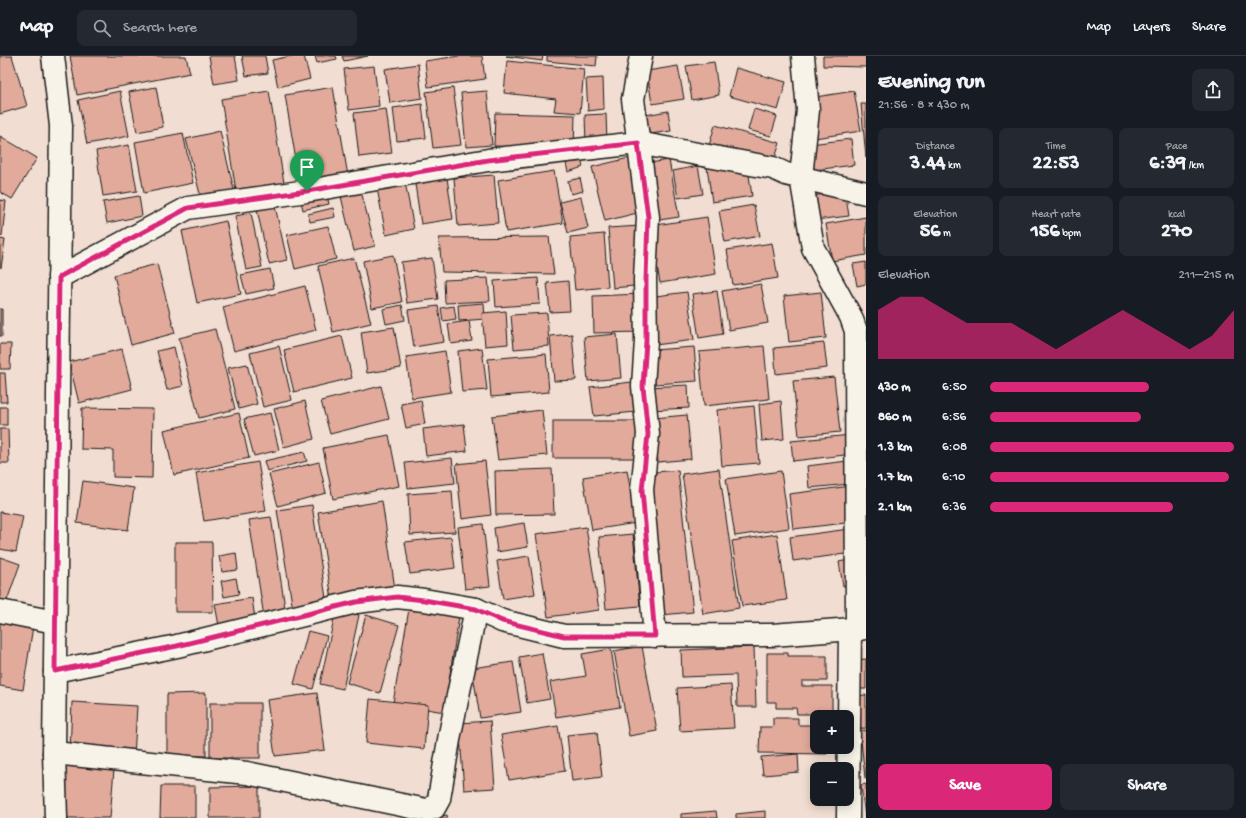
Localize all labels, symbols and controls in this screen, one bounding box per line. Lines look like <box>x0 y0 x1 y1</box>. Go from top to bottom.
search box <box>77 10 357 46</box>
text: Map <box>20 16 53 39</box>
icon: search <box>91 17 113 39</box>
text: Search here <box>123 19 197 37</box>
text: Map <box>1087 19 1111 36</box>
text: Layers <box>1133 19 1170 36</box>
text: Share <box>1192 19 1226 36</box>
button: share <box>1192 69 1234 111</box>
text: Evening run <box>878 70 985 96</box>
text: 21:56 · 8 × 430 m <box>878 98 970 113</box>
text: Distance <box>916 141 955 153</box>
text: Time <box>1046 141 1066 153</box>
text: Pace <box>1166 141 1187 153</box>
pin <box>290 150 324 191</box>
text: 3.44 <box>910 153 945 176</box>
text: 22:53 <box>1033 153 1079 176</box>
text: 6:39 <box>1149 153 1186 176</box>
icon: arrive <box>296 156 318 178</box>
text: km <box>945 160 961 172</box>
text: /km <box>1186 160 1204 172</box>
text: Elevation <box>913 209 957 221</box>
text: Heart rate <box>1031 209 1081 221</box>
text: kcal <box>1168 209 1185 221</box>
text: 56 <box>920 221 940 244</box>
text: 156 <box>1031 221 1060 244</box>
text: 270 <box>1161 221 1192 244</box>
text: m <box>940 228 951 240</box>
text: bpm <box>1060 228 1081 240</box>
text: Elevation <box>878 268 930 283</box>
text: 211–215 m <box>1178 268 1234 283</box>
text: 430 m <box>878 380 911 395</box>
text: 6:50 <box>942 380 967 395</box>
text: 860 m <box>878 410 911 425</box>
text: 6:56 <box>942 410 966 425</box>
text: 1.3 km <box>878 440 912 455</box>
text: 6:08 <box>942 440 967 455</box>
text: 1.7 km <box>878 470 912 485</box>
text: 6:10 <box>942 470 965 485</box>
text: 2.1 km <box>878 500 912 515</box>
text: 6:36 <box>942 500 966 515</box>
map controls <box>810 710 854 806</box>
button: + <box>810 710 854 754</box>
button: − <box>810 762 854 806</box>
button: Save <box>878 764 1052 810</box>
button: Share <box>1060 764 1234 810</box>

